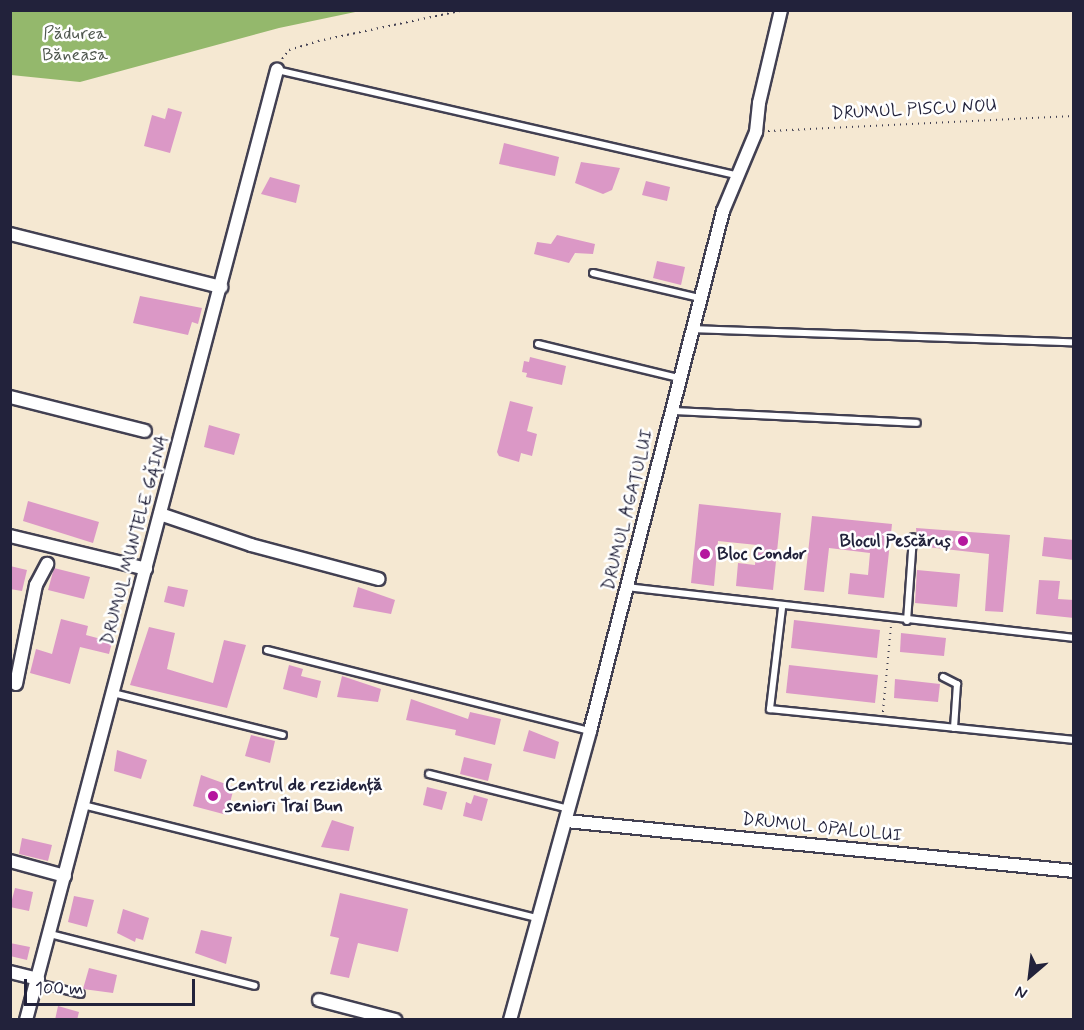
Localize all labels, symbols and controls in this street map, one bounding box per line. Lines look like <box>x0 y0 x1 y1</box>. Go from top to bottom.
park label: Pădurea Băneasa <box>42 24 108 66</box>
street label: DRUMUL PISCU NOU <box>830 95 998 125</box>
street label: DRUMUL AGATULUI <box>597 427 659 593</box>
street label: DRUMUL MUNTELE GĂINA <box>96 430 174 650</box>
place label: Blocul Pescăruș <box>839 530 951 552</box>
marker: Blocul Pescăruș <box>956 534 970 548</box>
place label: Bloc Condor <box>717 543 807 565</box>
marker: Bloc Condor <box>698 547 712 561</box>
place label: Centrul de rezidență seniori Trai Bun <box>225 775 382 818</box>
marker: Centrul de rezidență seniori Trai Bun <box>206 789 220 803</box>
street label: DRUMUL OPALULUI <box>741 809 903 847</box>
north arrow <box>1000 946 1060 1006</box>
scale bar <box>27 967 198 1005</box>
text: 100 m <box>35 977 83 1001</box>
text: N <box>1012 981 1031 1004</box>

